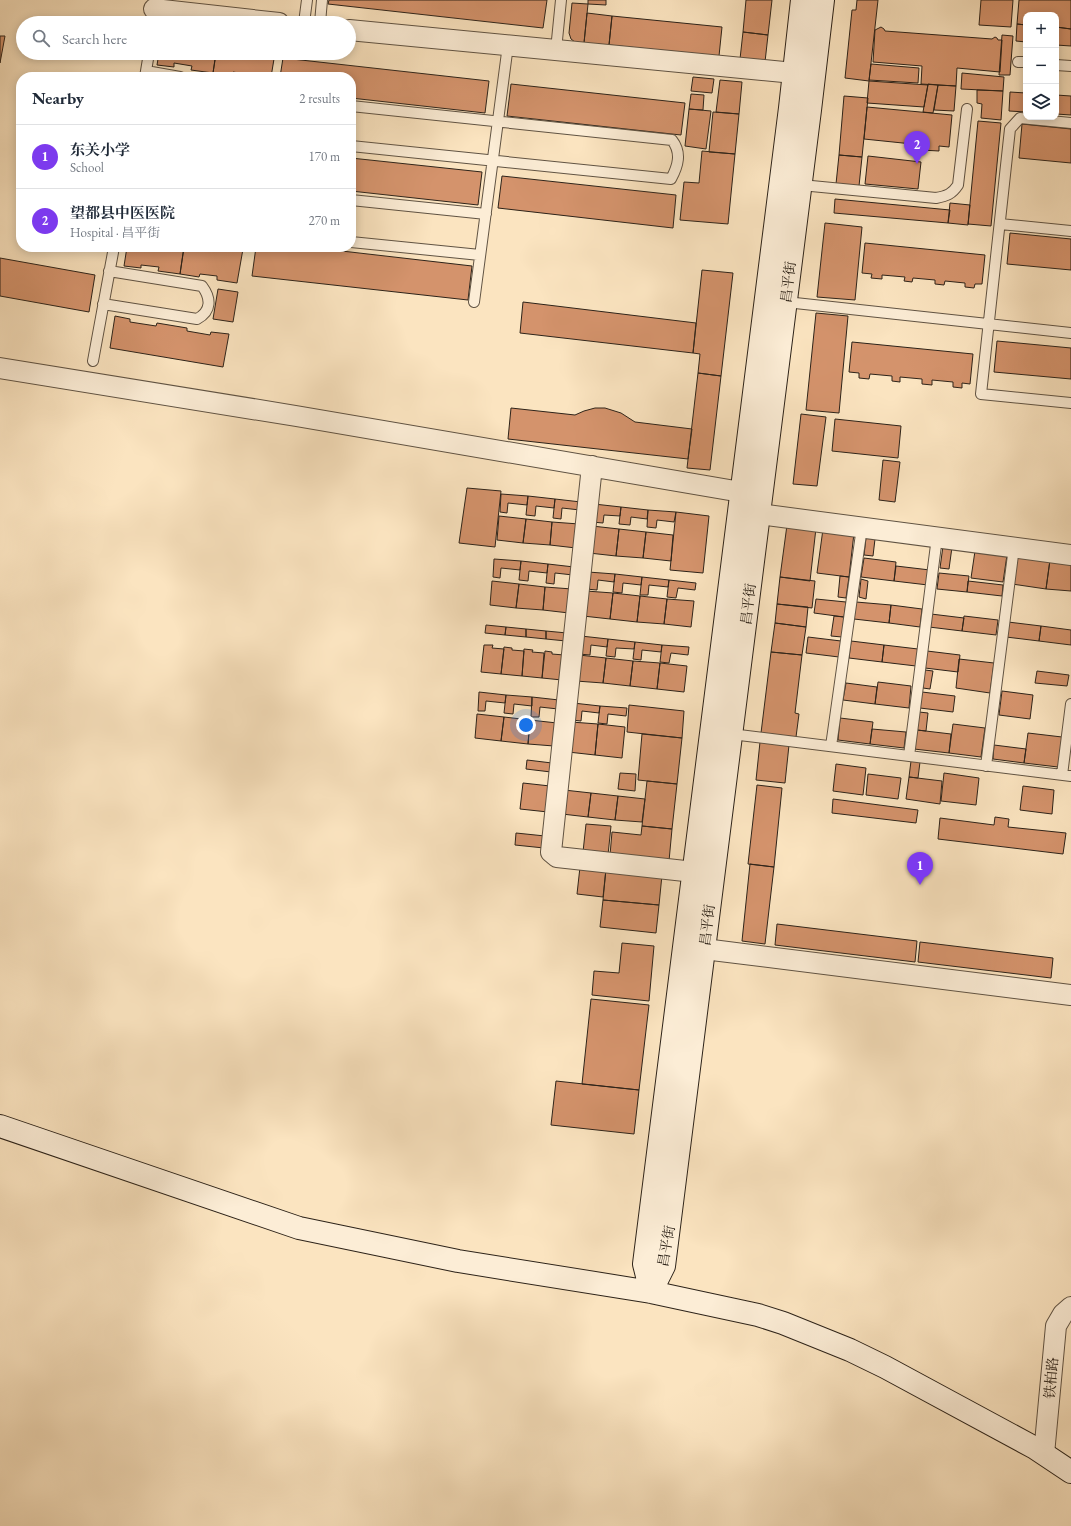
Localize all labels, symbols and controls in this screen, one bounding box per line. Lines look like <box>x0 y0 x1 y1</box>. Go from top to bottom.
map controls <box>1023 12 1059 120</box>
button: + <box>1023 12 1059 48</box>
search box <box>16 16 356 60</box>
icon: search <box>30 27 52 49</box>
text: Search here <box>62 29 127 48</box>
button: − <box>1023 48 1059 84</box>
button: layers <box>1023 84 1059 120</box>
text: Nearby <box>32 87 84 109</box>
text: 2 results <box>299 90 340 107</box>
pin: 2 <box>904 131 930 164</box>
text: 东关小学 <box>70 140 130 159</box>
text: 1 <box>42 148 48 165</box>
text: 170 m <box>309 148 340 165</box>
text: School <box>70 159 104 176</box>
text: 望都县中医医院 <box>70 203 175 222</box>
text: 2 <box>42 212 48 229</box>
text: 270 m <box>309 212 340 229</box>
text: Hospital · 昌平街 <box>70 224 160 241</box>
street label: 昌平街 <box>777 260 799 304</box>
street label: 昌平街 <box>737 582 759 626</box>
your location <box>516 715 536 735</box>
pin: 1 <box>907 852 933 885</box>
street label: 昌平街 <box>696 903 718 947</box>
street label: 昌平街 <box>653 1224 679 1268</box>
street label: 铁柏路 <box>1040 1356 1062 1400</box>

